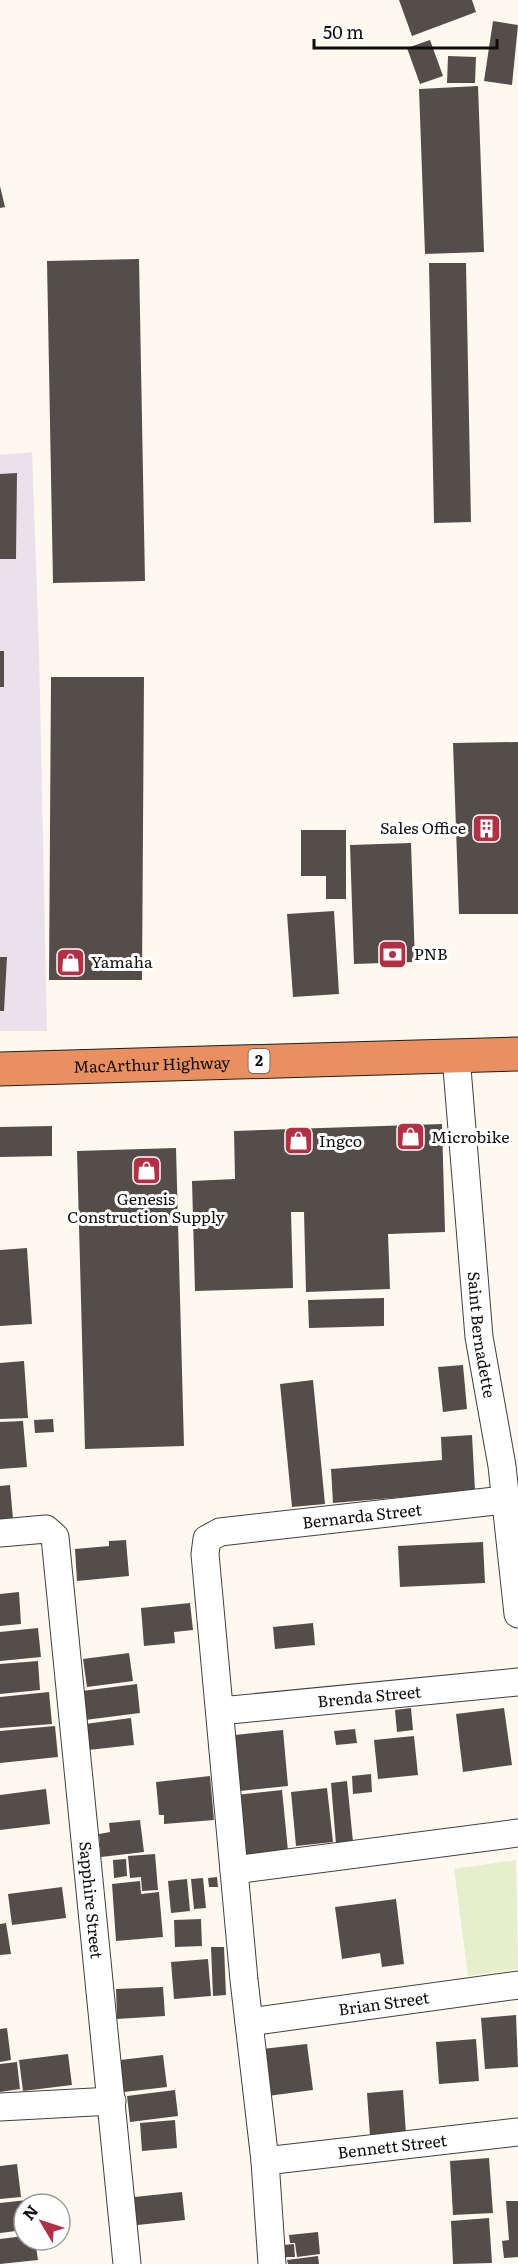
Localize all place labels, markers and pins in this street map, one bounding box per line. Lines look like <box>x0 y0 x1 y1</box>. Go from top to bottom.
building icon: Sales Office <box>471 812 503 844</box>
place label: Sales Office <box>380 815 466 839</box>
bank icon: PNB <box>377 938 409 970</box>
place label: PNB <box>414 941 448 965</box>
shop icon: Yamaha <box>54 946 86 978</box>
place label: Yamaha <box>91 949 153 973</box>
shop icon: Microbike <box>394 1121 426 1153</box>
place label: Microbike <box>431 1124 509 1148</box>
shop icon: Ingco <box>282 1125 314 1157</box>
place label: Ingco <box>319 1128 362 1152</box>
shop icon: Genesis Construction Supply <box>130 1155 162 1187</box>
place label: Genesis Construction Supply <box>67 1186 226 1228</box>

